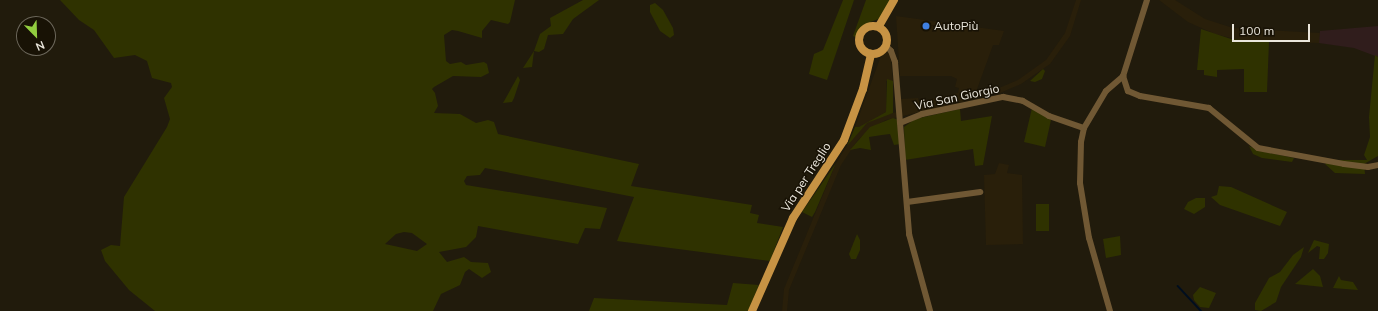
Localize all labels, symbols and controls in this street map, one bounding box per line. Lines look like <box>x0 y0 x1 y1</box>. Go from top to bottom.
north arrow <box>16 16 56 56</box>
scale bar <box>1234 16 1312 42</box>
place label: AutoPiù <box>934 19 978 33</box>
marker: AutoPiù <box>921 21 931 31</box>
text: 100 m <box>1239 23 1274 38</box>
text: N <box>34 38 47 54</box>
street label: Via San Giorgio <box>913 81 1001 113</box>
street label: Via per Treglio <box>778 140 834 214</box>

